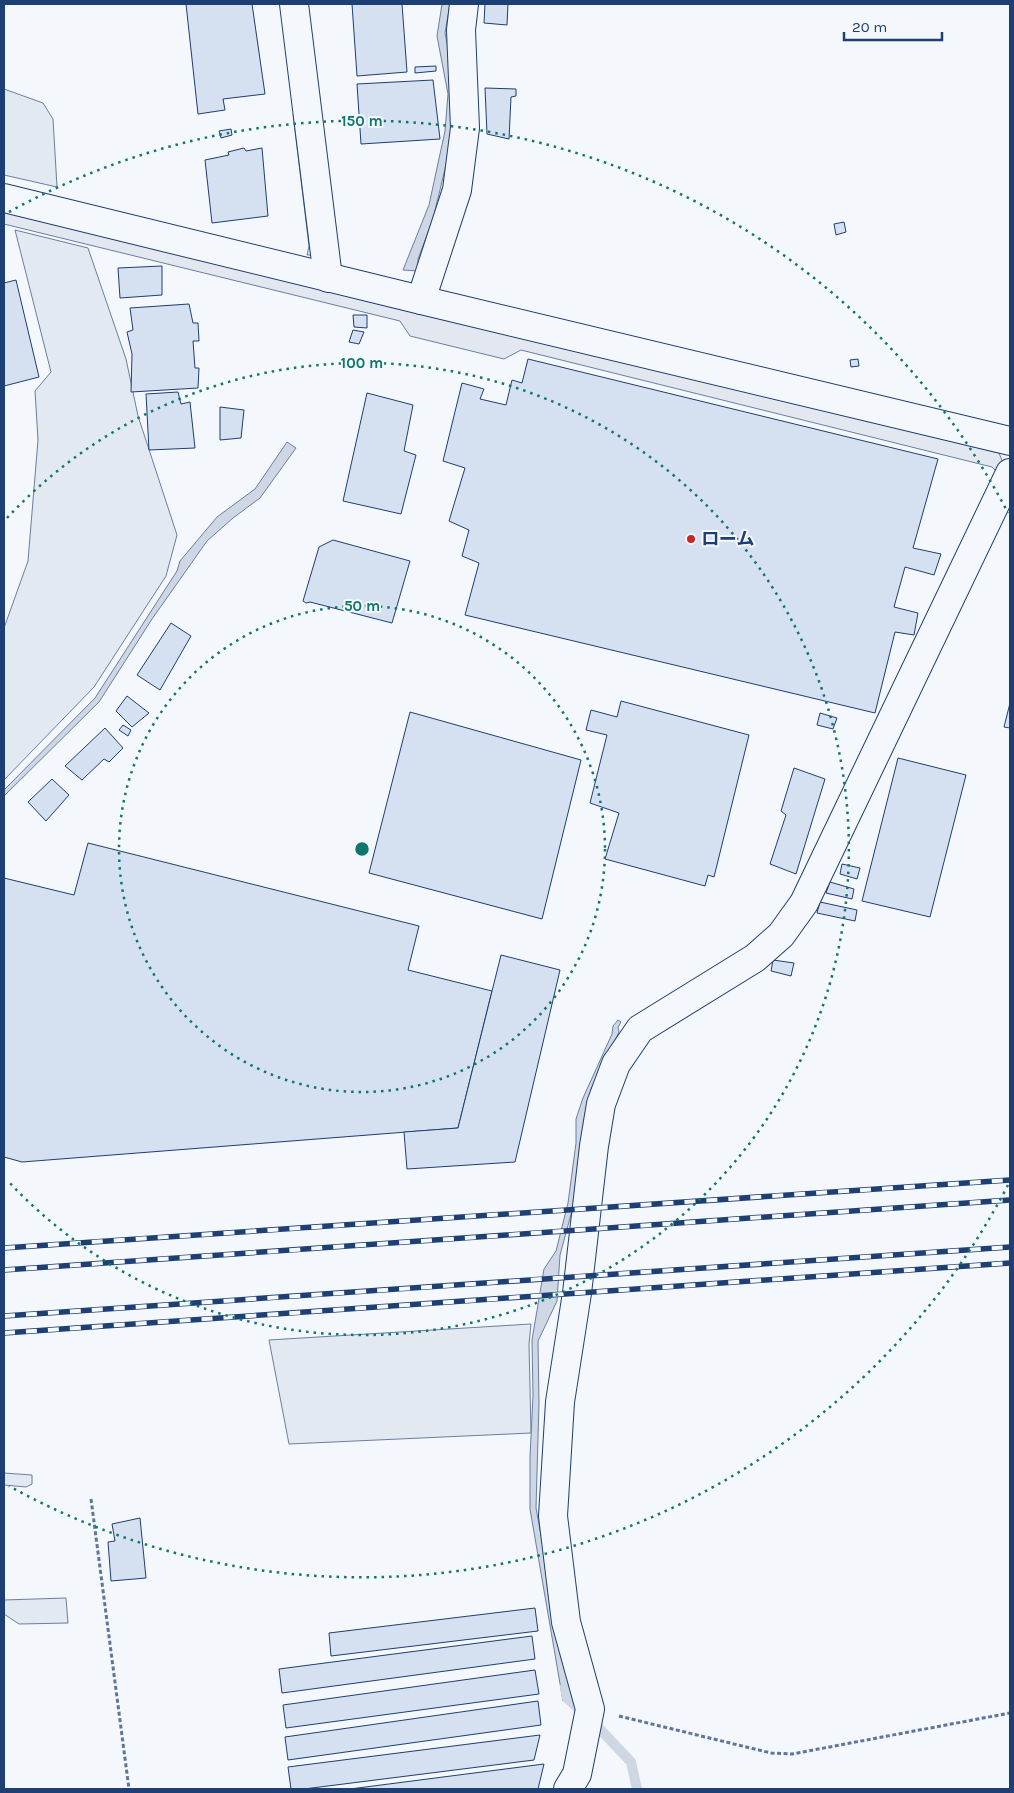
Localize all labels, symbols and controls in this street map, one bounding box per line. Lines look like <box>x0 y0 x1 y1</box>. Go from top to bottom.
scale bar <box>844 10 942 42</box>
text: 20 m <box>852 18 887 36</box>
text: 150 m <box>341 112 383 130</box>
text: 100 m <box>341 354 383 372</box>
place label: ローム <box>701 528 754 550</box>
marker: ローム <box>685 533 697 545</box>
text: 50 m <box>344 597 380 615</box>
centre of rings <box>353 840 371 858</box>

